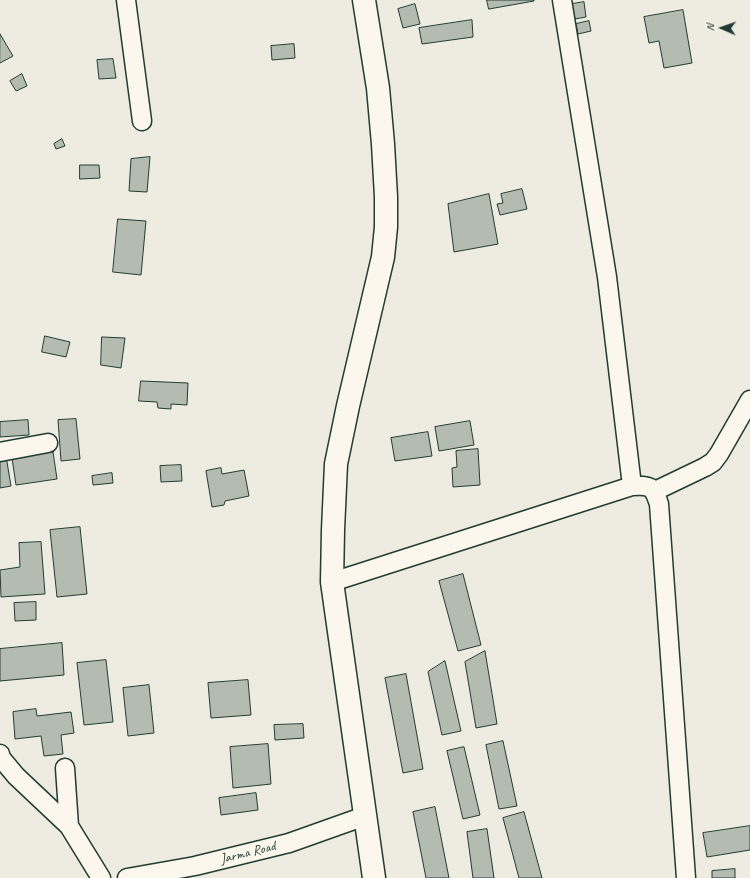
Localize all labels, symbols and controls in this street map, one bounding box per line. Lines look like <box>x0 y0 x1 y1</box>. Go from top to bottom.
north arrow <box>702 8 742 48</box>
text: N <box>703 24 717 31</box>
street label: Jarma Road <box>219 838 277 868</box>

